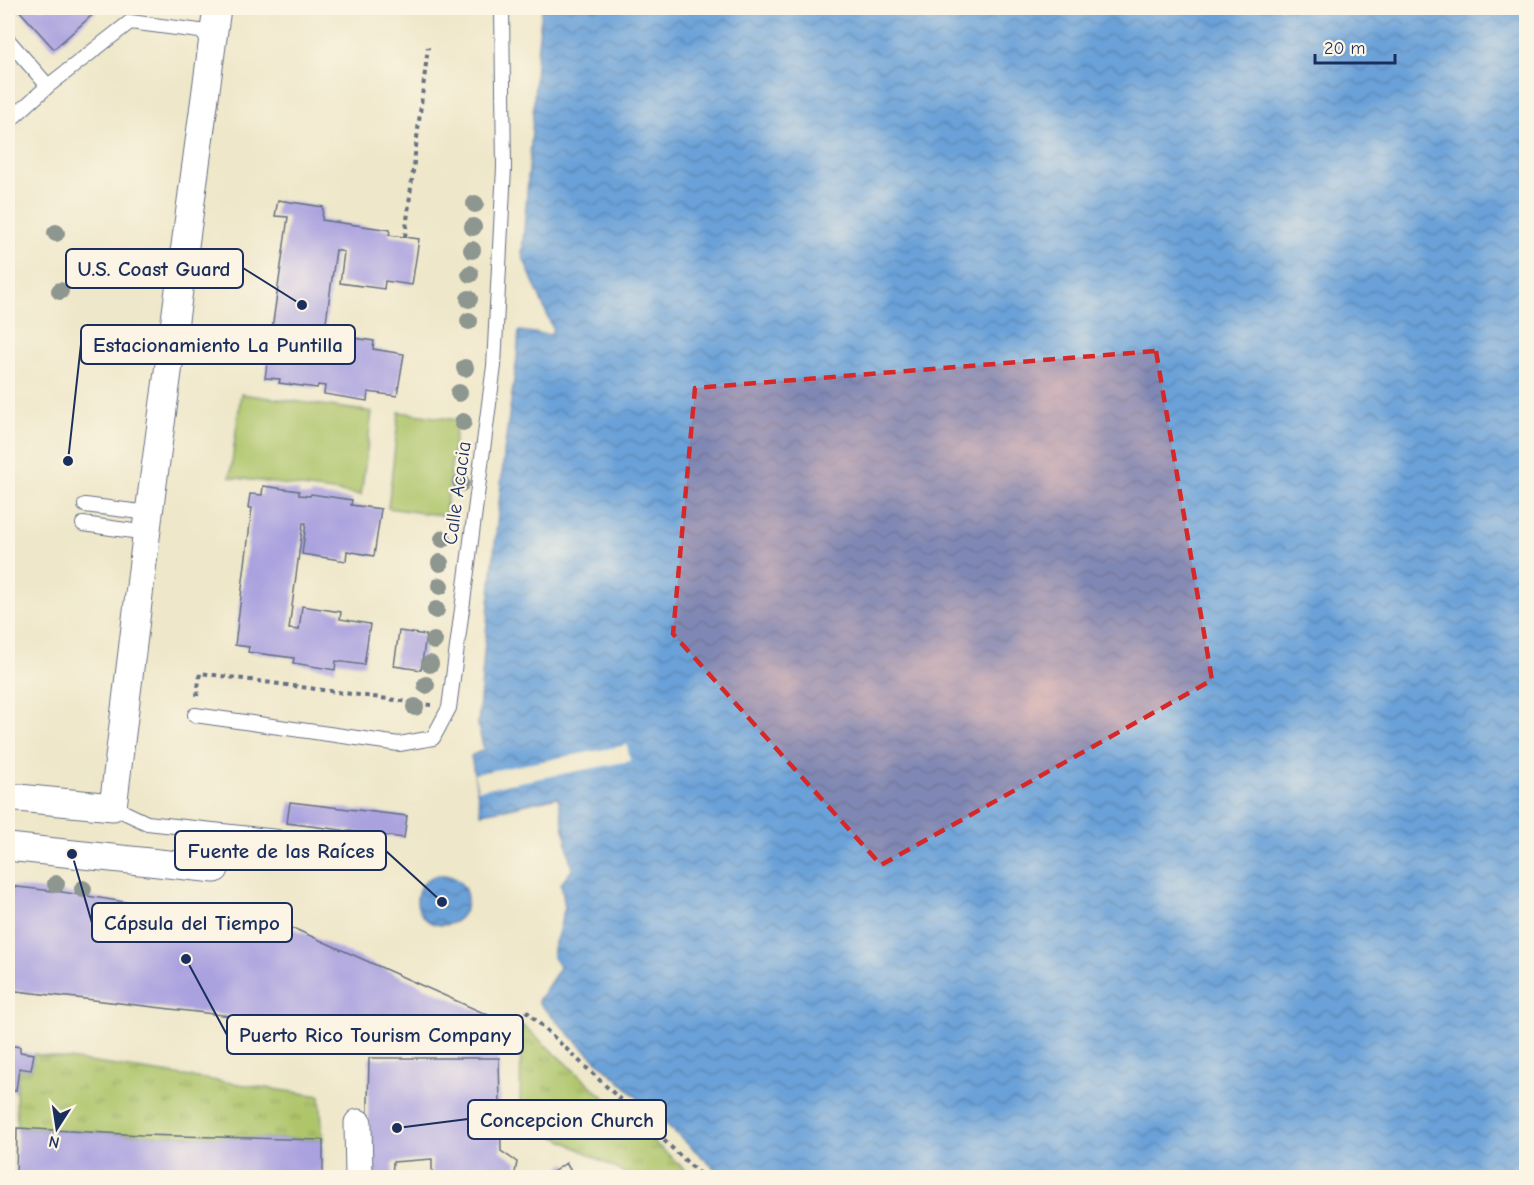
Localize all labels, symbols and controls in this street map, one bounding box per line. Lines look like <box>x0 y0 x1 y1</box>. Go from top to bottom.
scale bar <box>1315 27 1394 65</box>
text: 20 m <box>1324 38 1365 59</box>
callout: U.S. Coast Guard <box>66 249 243 288</box>
text: U.S. Coast Guard <box>77 257 231 281</box>
callout: Estacionamiento La Puntilla <box>81 325 355 364</box>
text: Estacionamiento La Puntilla <box>93 333 343 357</box>
street label: Calle Acacia <box>438 440 476 546</box>
callout: Fuente de las Raíces <box>175 831 386 870</box>
text: Fuente de las Raíces <box>188 839 375 863</box>
callout: Cápsula del Tiempo <box>92 903 292 942</box>
text: Cápsula del Tiempo <box>104 911 280 935</box>
callout: Puerto Rico Tourism Company <box>227 1015 523 1054</box>
text: Puerto Rico Tourism Company <box>239 1023 511 1047</box>
north arrow <box>27 1098 87 1158</box>
callout: Concepcion Church <box>468 1100 666 1139</box>
text: Concepcion Church <box>480 1108 654 1132</box>
text: N <box>47 1132 61 1152</box>

